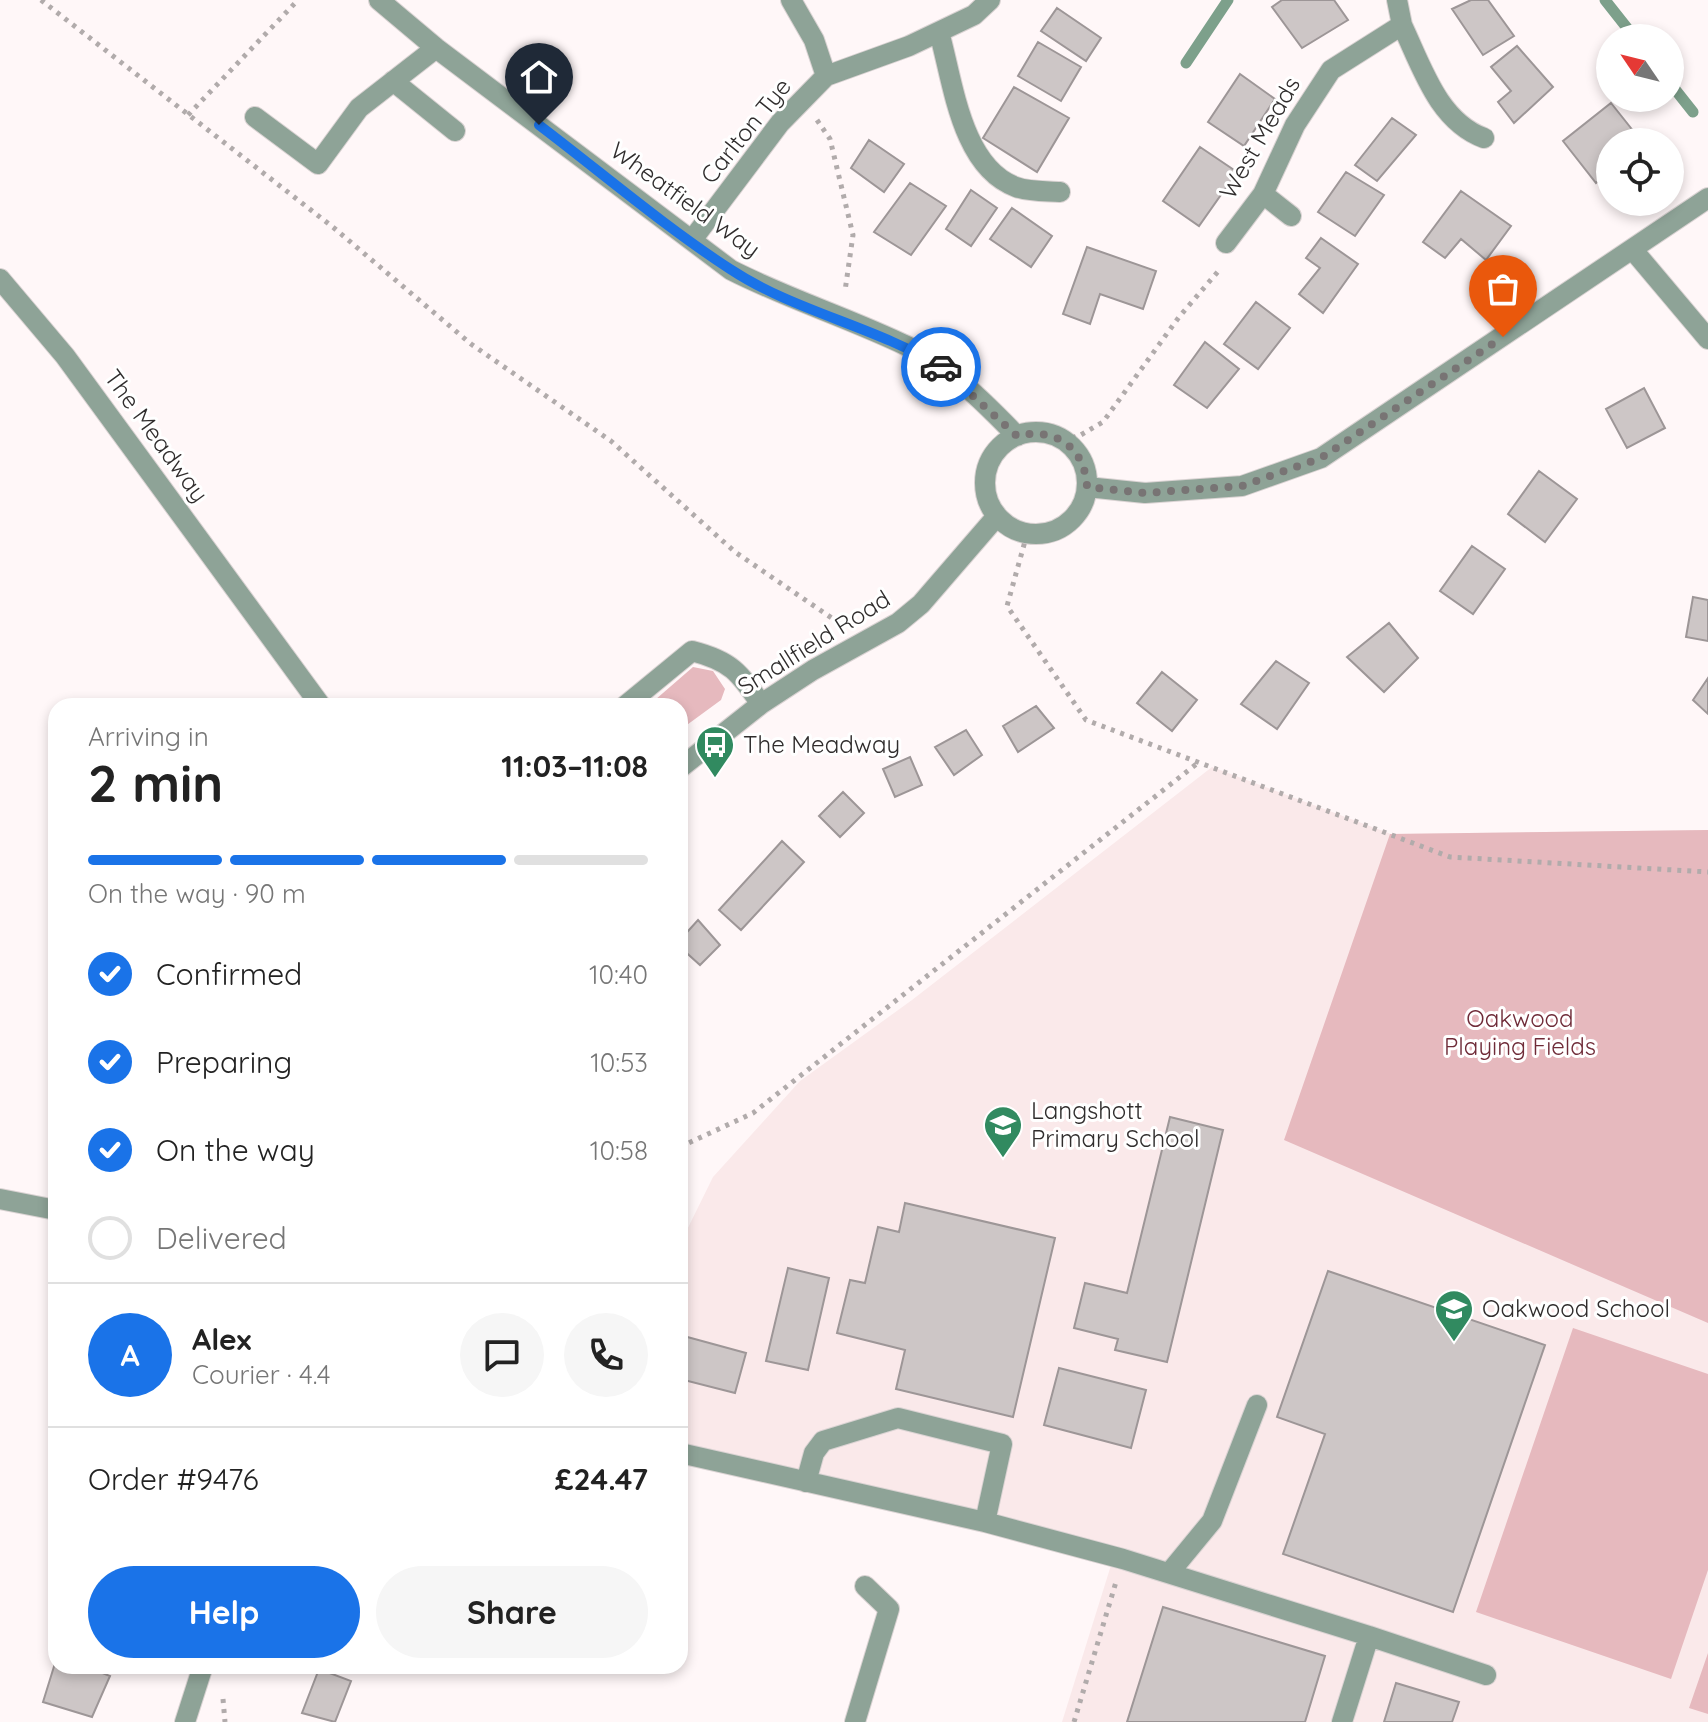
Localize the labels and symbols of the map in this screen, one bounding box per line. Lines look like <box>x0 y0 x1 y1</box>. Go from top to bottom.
north arrow <box>1596 24 1684 112</box>
pin <box>505 43 573 125</box>
street label: West Meads <box>1212 71 1306 204</box>
street label: Carlton Tye <box>694 72 797 189</box>
street label: Wheatfield Way <box>605 135 766 264</box>
pin <box>1469 255 1537 337</box>
courier <box>901 327 981 407</box>
street label: The Meadway <box>98 363 215 508</box>
street label: Smallfield Road <box>732 583 895 701</box>
bus stop icon: The Meadway <box>694 724 736 779</box>
place label: The Meadway <box>743 729 900 759</box>
park label: Oakwood Playing Fields <box>1444 1003 1596 1061</box>
place label: Langshott Primary School <box>1031 1095 1200 1153</box>
school or university icon: Langshott Primary School <box>982 1104 1024 1159</box>
school or university icon: Oakwood School <box>1433 1288 1475 1343</box>
place label: Oakwood School <box>1482 1293 1670 1323</box>

